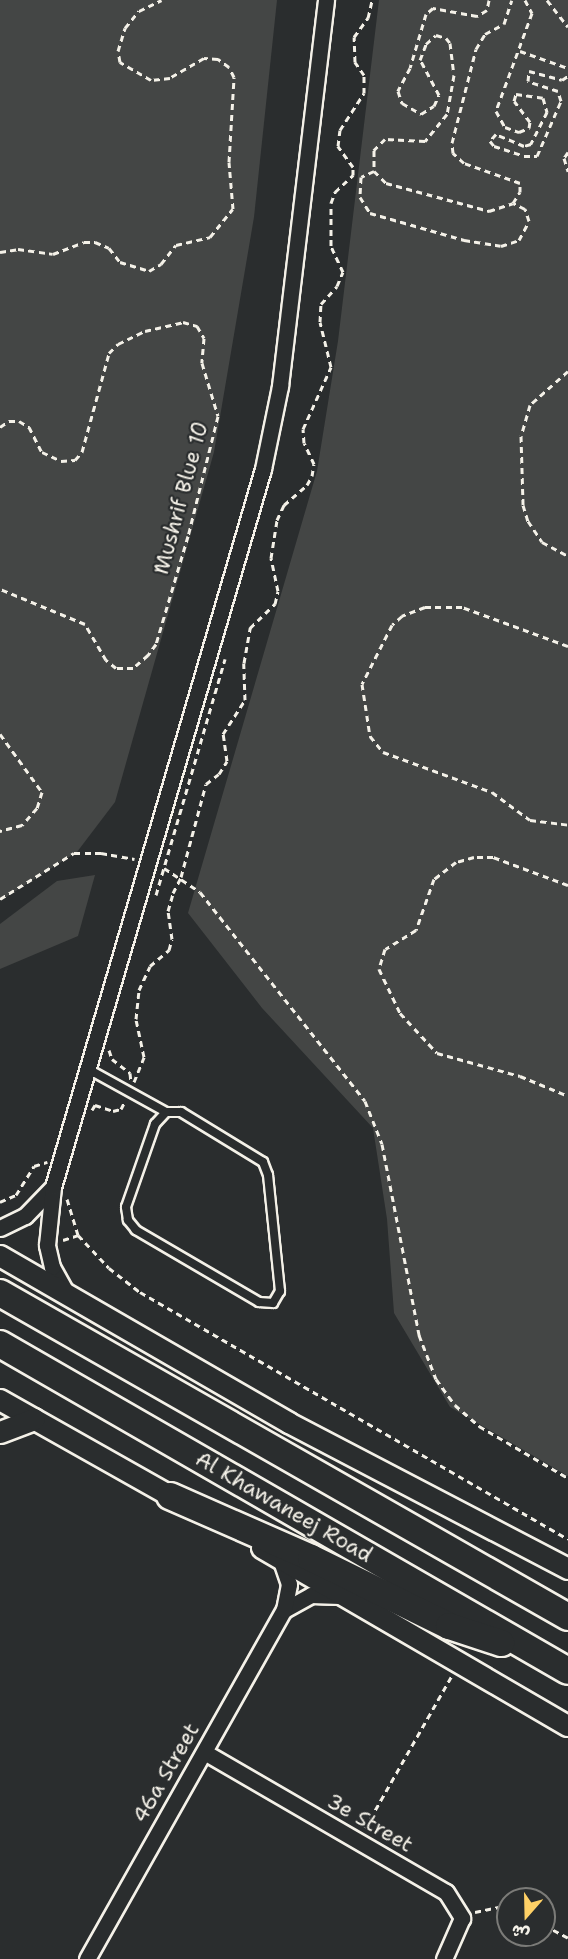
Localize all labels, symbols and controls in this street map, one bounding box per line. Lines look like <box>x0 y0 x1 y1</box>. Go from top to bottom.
street label: Mushrif Blue 10 <box>149 419 213 577</box>
street label: Al Khawaneej Road <box>191 1446 377 1568</box>
street label: 46a Street <box>127 1719 205 1827</box>
street label: 3e Street <box>323 1788 417 1858</box>
north arrow <box>496 1887 556 1947</box>
text: ش <box>508 1920 532 1945</box>

